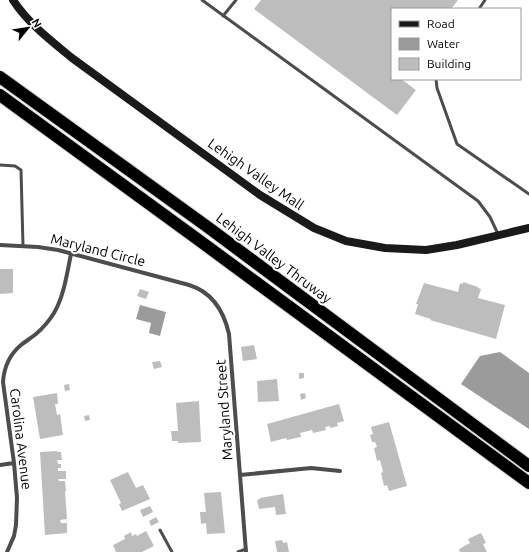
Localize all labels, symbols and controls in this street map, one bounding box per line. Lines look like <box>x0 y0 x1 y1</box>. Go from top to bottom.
north arrow <box>8 8 48 48</box>
legend <box>391 8 521 80</box>
text: N <box>29 16 44 30</box>
text: Road <box>427 17 455 30</box>
text: Water <box>427 37 460 50</box>
text: Building <box>427 57 471 70</box>
street label: Lehigh Valley Mall <box>205 135 307 213</box>
street label: Lehigh Valley Thruway <box>213 209 335 307</box>
street label: Maryland Circle <box>49 230 147 270</box>
street label: Maryland Street <box>212 359 236 461</box>
street label: Carolina Avenue <box>7 387 35 491</box>

